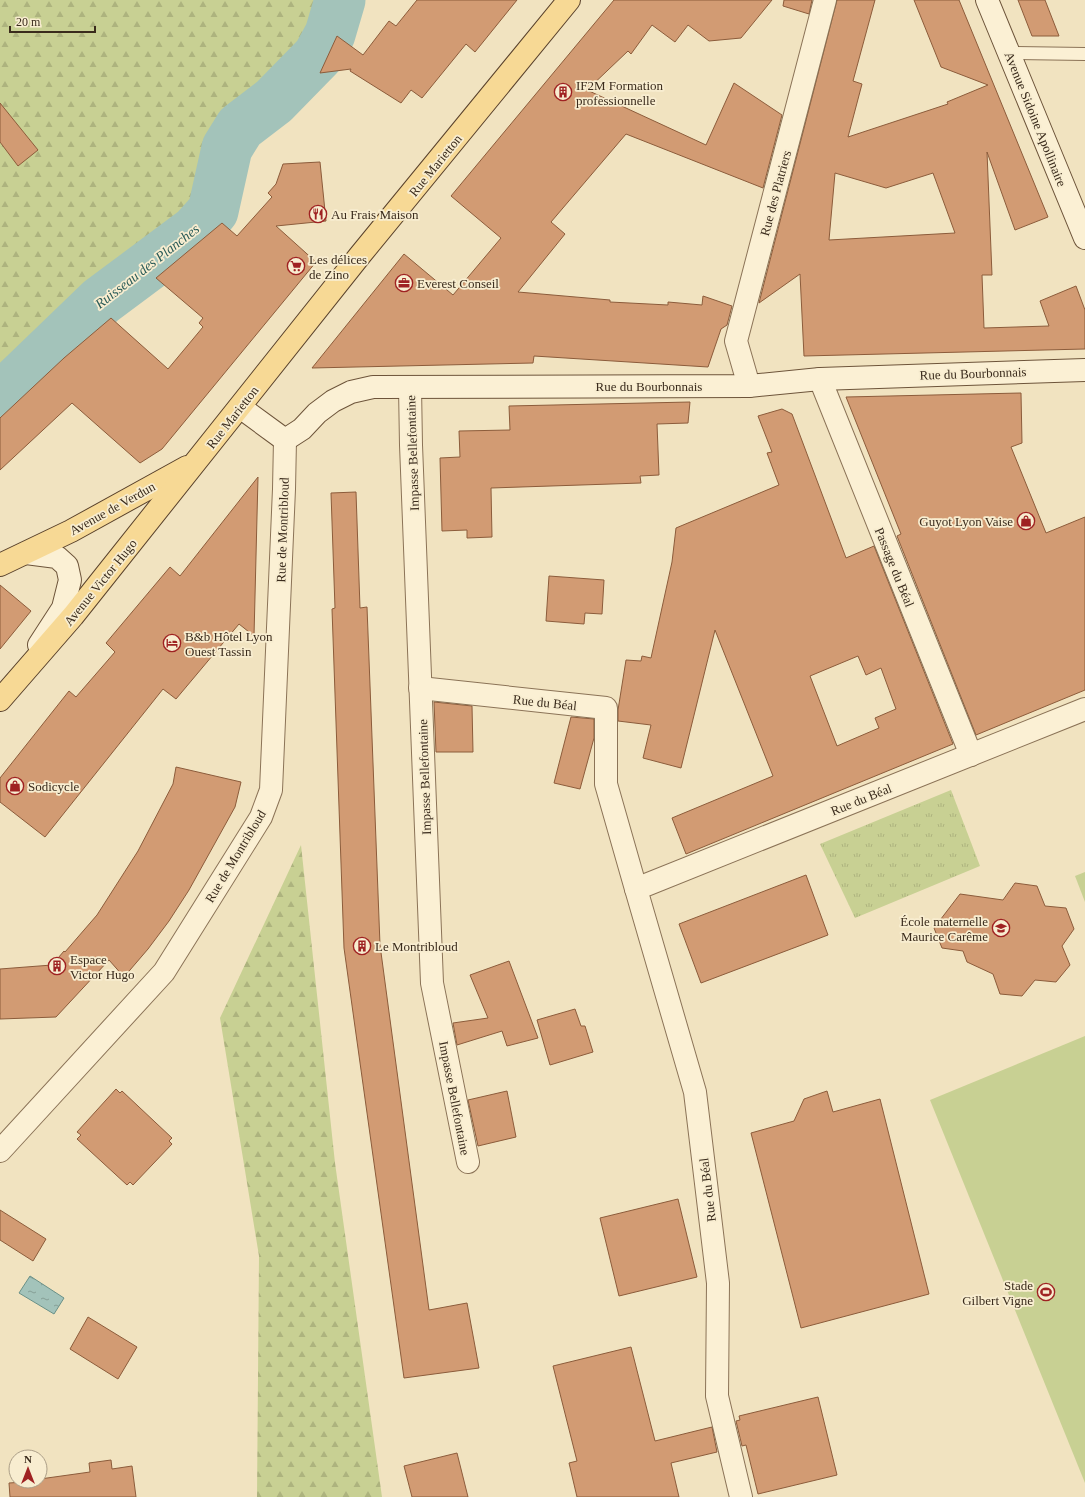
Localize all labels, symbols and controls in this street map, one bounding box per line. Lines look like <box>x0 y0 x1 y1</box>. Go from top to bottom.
scale bar <box>10 8 95 34</box>
text: 20 m <box>16 15 41 29</box>
street label: Avenue Sidoine Apollinaire <box>1002 50 1070 189</box>
place label: IF2M Formation professionnelle <box>576 78 664 108</box>
building icon: IF2M Formation professionnelle <box>553 82 573 102</box>
street label: Rue Marietton <box>406 131 465 199</box>
street label: Rue des Platriers <box>757 149 794 238</box>
restaurant icon: Au Frais Maison <box>308 204 328 224</box>
place label: Au Frais Maison <box>331 207 419 222</box>
water label: Ruisseau des Planches <box>92 221 203 312</box>
place label: Les délices de Zino <box>309 252 367 282</box>
supermarket icon: Les délices de Zino <box>286 256 306 276</box>
office icon: Everest Conseil <box>394 273 414 293</box>
place label: Everest Conseil <box>417 276 499 291</box>
street label: Rue du Bourbonnais <box>919 364 1027 383</box>
street label: Rue du Bourbonnais <box>596 379 702 394</box>
street label: Rue Marietton <box>203 383 262 452</box>
street label: Impasse Bellefontaine <box>403 395 422 511</box>
street label: Rue de Montribloud <box>273 477 292 583</box>
street label: Avenue de Verdun <box>67 478 158 538</box>
shop icon: Guyot Lyon Vaise <box>1016 511 1036 531</box>
place label: Guyot Lyon Vaise <box>919 514 1013 529</box>
street label: Passage du Béal <box>872 525 917 610</box>
street label: Avenue Victor Hugo <box>61 536 140 629</box>
place label: B&b Hôtel Lyon Ouest Tassin <box>185 629 273 659</box>
hotel icon: B&b Hôtel Lyon Ouest Tassin <box>162 633 182 653</box>
street label: Rue du Béal <box>512 692 578 713</box>
street label: Impasse Bellefontaine <box>415 719 434 835</box>
shop icon: Sodicycle <box>5 776 25 796</box>
place label: Sodicycle <box>28 779 79 794</box>
street label: Rue du Béal <box>829 780 894 818</box>
street label: Rue de Montribloud <box>202 807 269 905</box>
place label: École maternelle Maurice Carême <box>900 914 988 944</box>
school or university icon: École maternelle Maurice Carême <box>991 918 1011 938</box>
building icon: Le Montribloud <box>352 936 372 956</box>
place label: Le Montribloud <box>375 939 458 954</box>
place label: Espace Victor Hugo <box>70 952 135 982</box>
building icon: Espace Victor Hugo <box>47 956 67 976</box>
street label: Impasse Bellefontaine <box>436 1040 473 1157</box>
street label: Rue du Béal <box>696 1157 719 1223</box>
place label: Stade Gilbert Vigne <box>962 1278 1033 1308</box>
sports icon: Stade Gilbert Vigne <box>1036 1282 1056 1302</box>
north arrow <box>8 1449 48 1489</box>
text: N <box>24 1453 32 1465</box>

